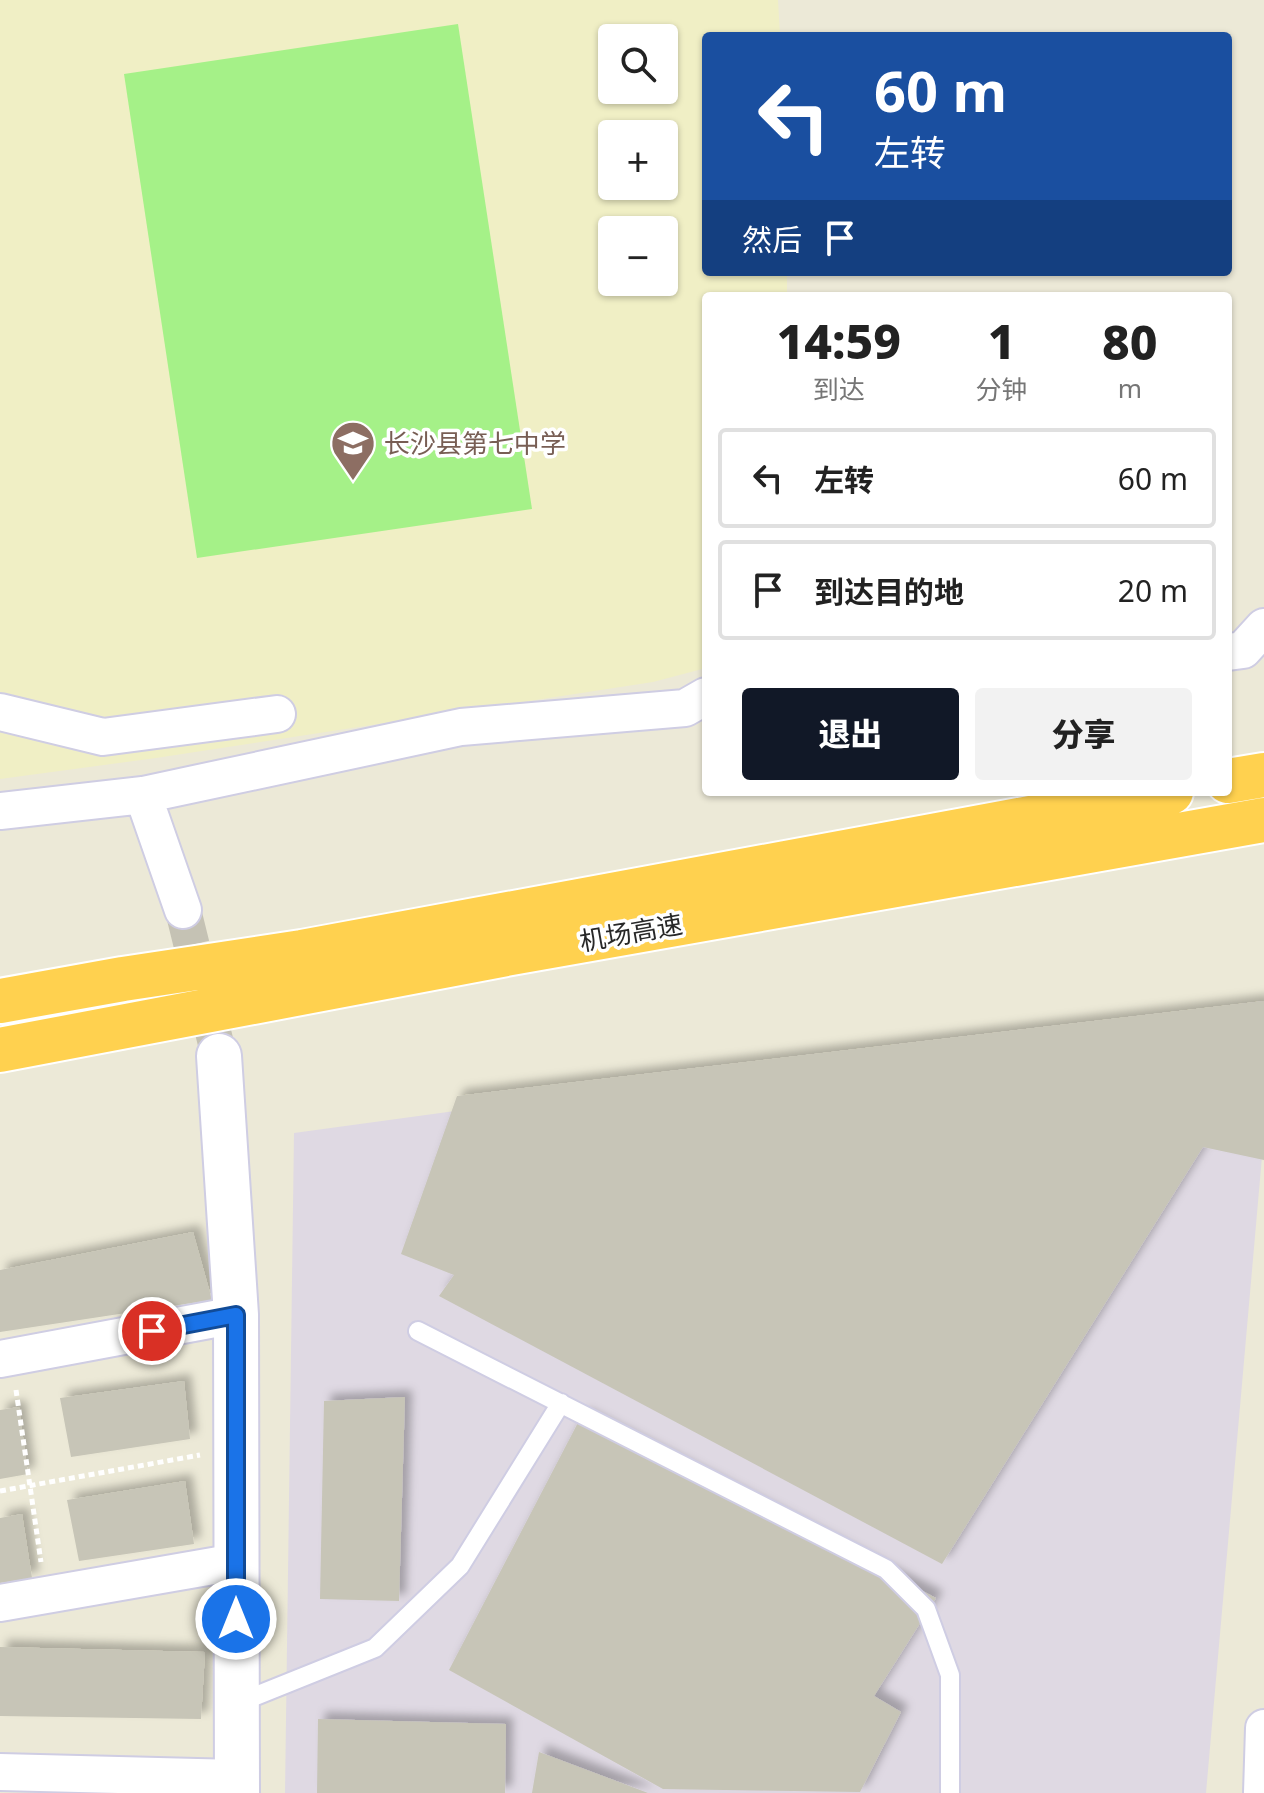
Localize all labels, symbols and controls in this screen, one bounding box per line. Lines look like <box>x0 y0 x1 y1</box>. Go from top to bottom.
map controls <box>598 24 678 296</box>
button: search <box>598 24 678 104</box>
text: 60 m <box>874 52 1007 128</box>
icon: left <box>742 64 846 168</box>
button: + <box>598 120 678 200</box>
text: 左转 <box>874 128 946 177</box>
button: − <box>598 216 678 296</box>
icon: arrive <box>818 216 862 260</box>
text: 然后 <box>742 219 802 260</box>
text: 14:59 <box>776 308 901 373</box>
text: 1 <box>988 308 1015 373</box>
text: 80 <box>1102 309 1158 374</box>
text: m <box>1118 370 1142 406</box>
text: 到达 <box>813 371 865 407</box>
text: 分钟 <box>976 371 1028 407</box>
school or university icon: 长沙县第七中学 <box>329 419 377 482</box>
place label: 长沙县第七中学 <box>384 425 566 461</box>
icon: left <box>746 456 790 500</box>
text: 60 m <box>1118 458 1188 499</box>
text: 左转 <box>814 459 874 500</box>
icon: arrive <box>746 568 790 612</box>
text: 20 m <box>1118 570 1188 611</box>
text: 到达目的地 <box>814 571 964 612</box>
button: 退出 <box>742 688 959 780</box>
button: 分享 <box>975 688 1192 780</box>
street label: 机场高速 <box>577 905 685 959</box>
pin <box>118 1297 186 1365</box>
icon: arrive <box>130 1309 174 1353</box>
position arrow <box>194 1577 278 1661</box>

